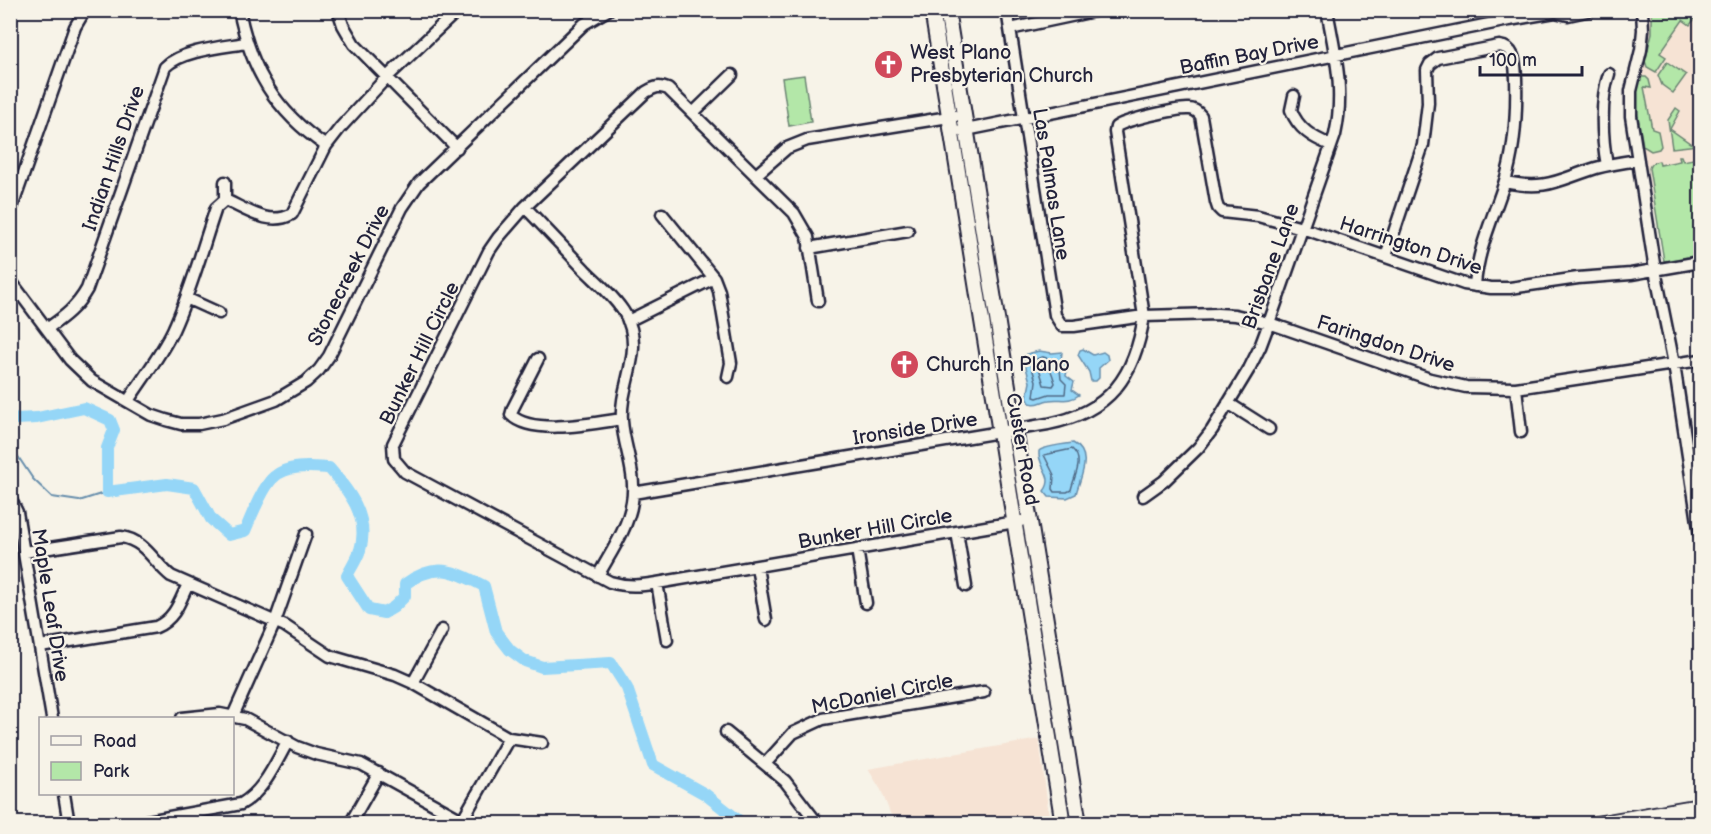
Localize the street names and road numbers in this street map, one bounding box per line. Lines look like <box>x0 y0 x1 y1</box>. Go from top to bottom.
street label: Baffin Bay Drive <box>1178 30 1321 80</box>
street label: Indian Hills Drive <box>78 82 150 234</box>
street label: Las Palmas Lane <box>1027 106 1075 262</box>
street label: Brisbane Lane <box>1237 200 1305 332</box>
street label: Stonecreek Drive <box>303 201 395 350</box>
street label: Harrington Drive <box>1336 212 1485 280</box>
street label: Bunker Hill Circle <box>375 278 465 429</box>
street label: Faringdon Drive <box>1314 310 1458 378</box>
street label: Custer Road <box>1000 391 1044 507</box>
street label: Ironside Drive <box>851 407 979 451</box>
street label: Bunker Hill Circle <box>796 504 954 554</box>
street label: Maple Leaf Drive <box>26 527 74 683</box>
street label: McDaniel Circle <box>809 668 955 719</box>

